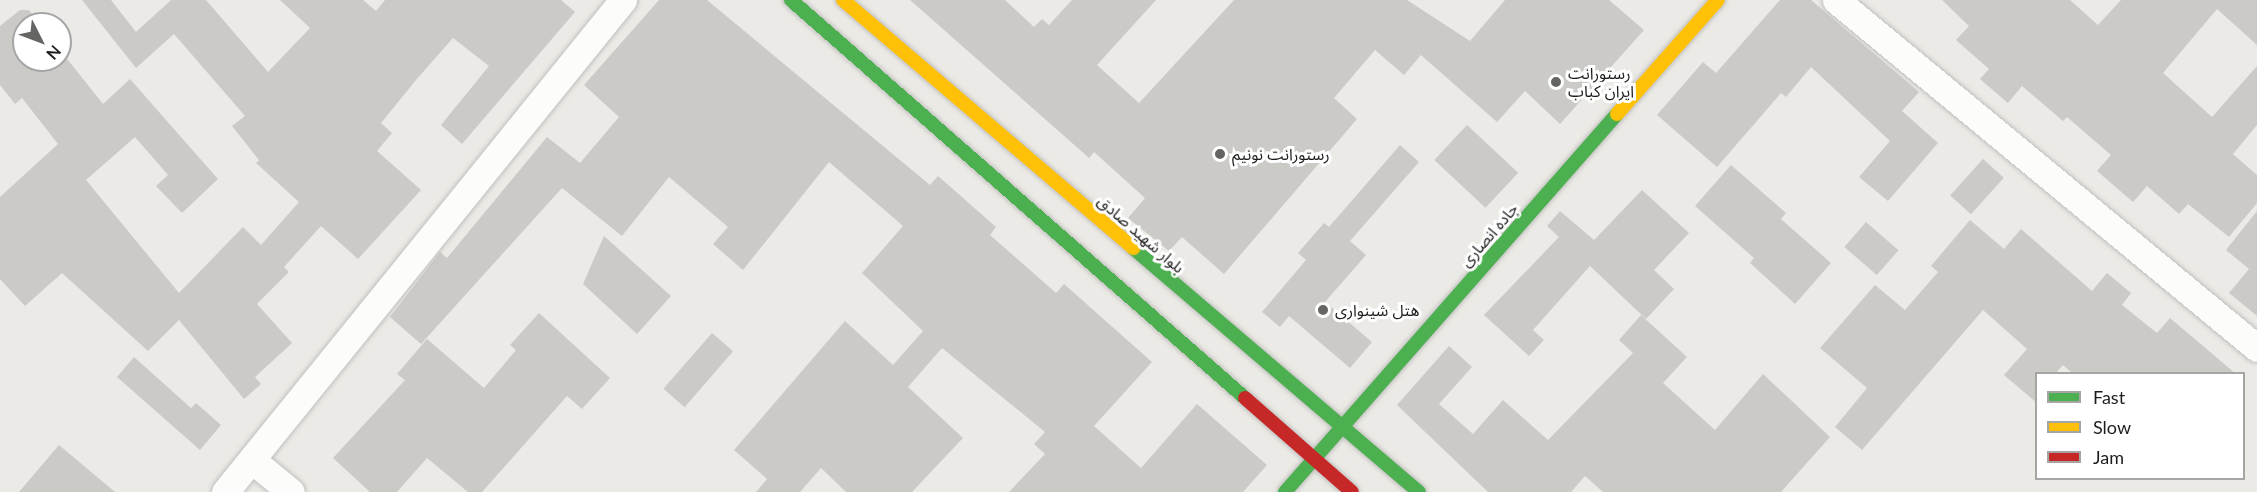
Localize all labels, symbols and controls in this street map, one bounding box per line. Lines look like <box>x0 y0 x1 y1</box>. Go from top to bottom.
north arrow <box>12 12 72 72</box>
text: N <box>43 42 65 64</box>
place label: رستورانت ایران کباب <box>1568 63 1634 101</box>
marker: رستورانت ایران کباب <box>1549 75 1563 89</box>
place label: رستورانت نونیم <box>1232 144 1330 164</box>
marker: رستورانت نونیم <box>1213 147 1227 161</box>
street label: بلوار شهید صادق <box>1094 191 1188 277</box>
street label: جاده انصاری <box>1456 199 1522 271</box>
place label: هتل شینواری <box>1335 300 1419 320</box>
marker: هتل شینواری <box>1316 303 1330 317</box>
legend <box>2035 372 2245 480</box>
text: Fast <box>2093 386 2125 408</box>
text: Slow <box>2093 416 2131 438</box>
text: Jam <box>2093 446 2124 468</box>

